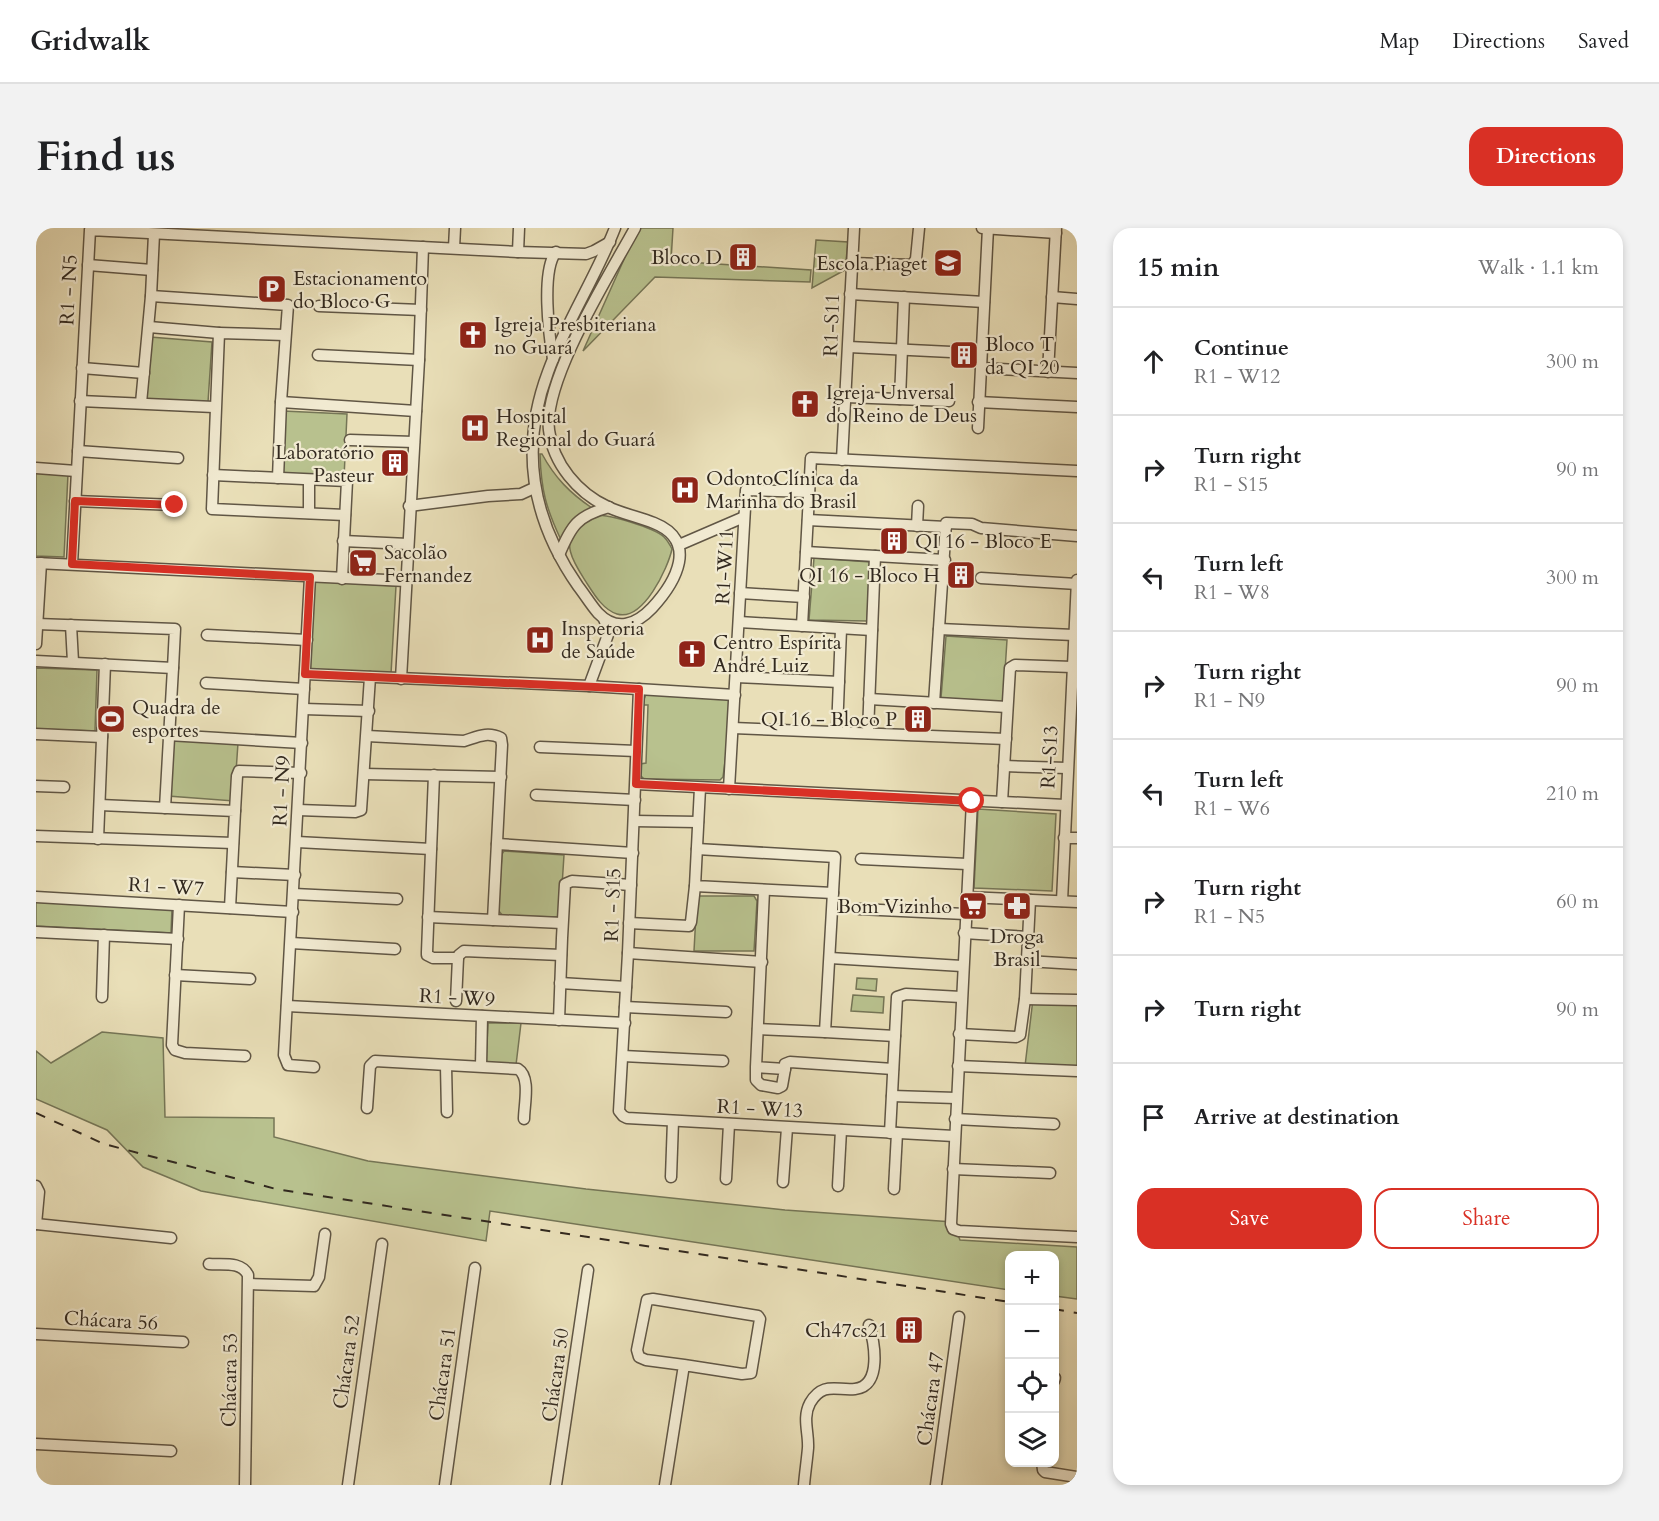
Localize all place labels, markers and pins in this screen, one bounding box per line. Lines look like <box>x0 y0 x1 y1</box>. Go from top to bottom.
building icon: Bloco D <box>727 241 759 273</box>
place label: Bloco D <box>651 244 722 271</box>
school or university icon: Escola Piaget <box>932 247 964 279</box>
place label: Escola Piaget <box>816 250 928 277</box>
place label: Estacionamento do Bloco G <box>293 265 427 315</box>
parking icon: Estacionamento do Bloco G <box>256 273 288 305</box>
place label: Igreja Presbiteriana no Guará <box>494 311 657 361</box>
church icon: Igreja Presbiteriana no Guará <box>457 319 489 351</box>
place label: Bloco T da QI 20 <box>985 331 1060 381</box>
building icon: Bloco T da QI 20 <box>948 339 980 371</box>
place label: Igreja Unversal do Reino de Deus <box>826 379 977 429</box>
church icon: Igreja Unversal do Reino de Deus <box>789 388 821 420</box>
place label: Hospital Regional do Guará <box>496 403 656 453</box>
hospital icon: Hospital Regional do Guará <box>459 412 491 444</box>
place label: Laboratório Pasteur <box>275 439 375 489</box>
building icon: Laboratório Pasteur <box>379 447 411 479</box>
place label: OdontoClínica da Marinha do Brasil <box>706 465 859 515</box>
hospital icon: OdontoClínica da Marinha do Brasil <box>669 474 701 506</box>
building icon: QI 16 - Bloco E <box>878 525 910 557</box>
place label: QI 16 - Bloco E <box>915 528 1052 555</box>
place label: Sacolão Fernandez <box>384 539 472 589</box>
supermarket icon: Sacolão Fernandez <box>347 547 379 579</box>
building icon: QI 16 - Bloco H <box>945 559 977 591</box>
place label: QI 16 - Bloco H <box>799 562 940 589</box>
place label: Inspetoria de Saúde <box>561 615 645 665</box>
hospital icon: Inspetoria de Saúde <box>524 624 556 656</box>
place label: Centro Espírita André Luiz <box>713 629 842 679</box>
church icon: Centro Espírita André Luiz <box>676 638 708 670</box>
place label: Quadra de esportes <box>132 694 221 744</box>
sports icon: Quadra de esportes <box>95 703 127 735</box>
building icon: QI 16 - Bloco P <box>902 703 934 735</box>
place label: QI 16 - Bloco P <box>761 706 897 733</box>
supermarket icon: Bom Vizinho <box>957 890 989 922</box>
pharmacy icon: Droga Brasil <box>1001 890 1033 922</box>
place label: Bom Vizinho <box>837 893 952 920</box>
place label: Droga Brasil <box>990 923 1044 973</box>
building icon: Ch47cs21 <box>893 1314 925 1346</box>
place label: Ch47cs21 <box>805 1317 888 1344</box>

